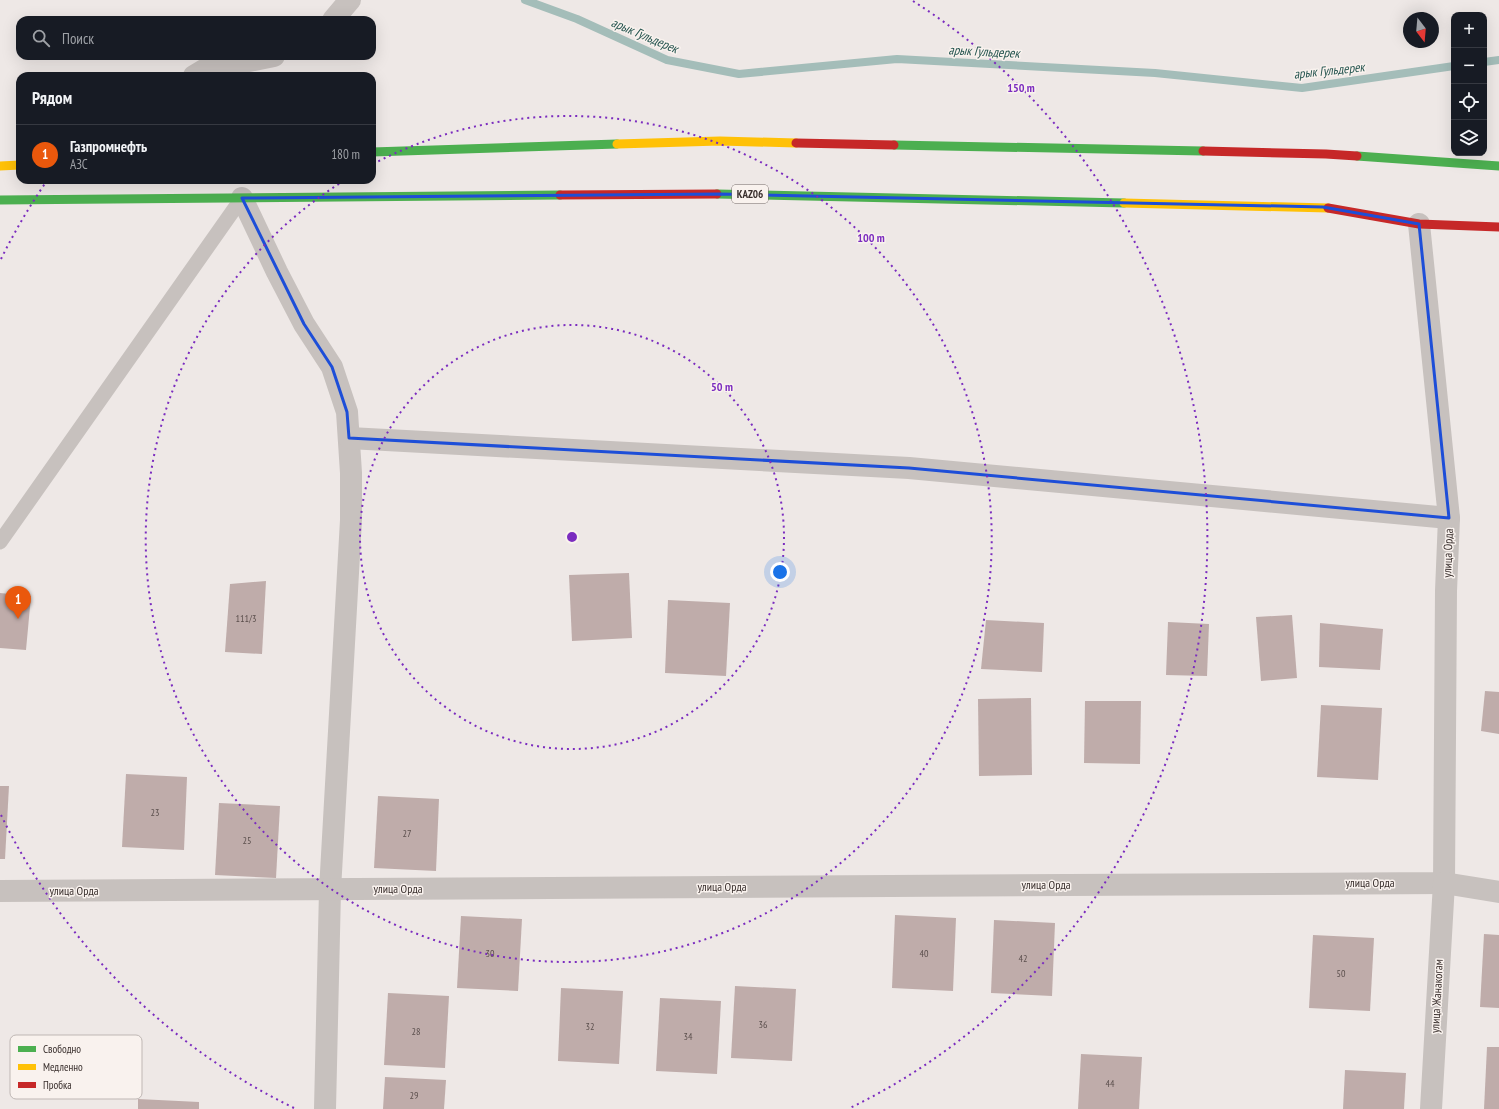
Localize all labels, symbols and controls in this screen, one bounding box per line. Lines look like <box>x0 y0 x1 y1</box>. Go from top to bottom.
north arrow <box>1403 12 1439 48</box>
map controls <box>1451 12 1487 156</box>
button: + <box>1451 12 1487 48</box>
water label: арык Гульдерек <box>609 14 683 58</box>
search box <box>16 16 376 60</box>
icon: search <box>30 27 52 49</box>
text: Поиск <box>62 29 94 48</box>
water label: арык Гульдерек <box>948 41 1022 62</box>
button: − <box>1451 48 1487 84</box>
water label: арык Гульдерек <box>1293 58 1367 83</box>
text: 150 m <box>1007 80 1035 95</box>
button: locate <box>1451 84 1487 120</box>
text: Рядом <box>32 87 72 109</box>
button: layers <box>1451 120 1487 156</box>
text: Газпромнефть <box>70 137 147 156</box>
text: 1 <box>42 146 48 163</box>
text: 180 m <box>331 146 360 163</box>
text: АЗС <box>70 156 88 173</box>
road number: KАZ06 <box>732 185 768 203</box>
text: 100 m <box>857 230 885 245</box>
text: 50 m <box>711 379 733 394</box>
street label: улица Орда <box>1439 528 1456 578</box>
centre of rings <box>565 530 579 544</box>
your location <box>770 562 790 582</box>
pin: 1 <box>5 586 31 619</box>
house number: 111/3 <box>236 612 256 625</box>
house number: 23 <box>151 806 160 819</box>
house number: 27 <box>403 827 412 840</box>
house number: 25 <box>243 834 252 847</box>
street label: улица Орда <box>1345 875 1395 890</box>
street label: улица Орда <box>1021 877 1071 892</box>
street label: улица Орда <box>697 879 747 894</box>
street label: улица Орда <box>373 881 423 896</box>
street label: улица Орда <box>49 883 99 898</box>
house number: 30 <box>486 947 495 960</box>
house number: 40 <box>920 947 929 960</box>
house number: 42 <box>1019 952 1028 965</box>
street label: улица Жанакогам <box>1427 959 1446 1033</box>
house number: 50 <box>1337 967 1346 980</box>
house number: 36 <box>759 1018 768 1031</box>
house number: 32 <box>586 1020 595 1033</box>
house number: 28 <box>412 1025 421 1038</box>
house number: 34 <box>684 1030 693 1043</box>
legend <box>10 1035 142 1099</box>
text: Свободно <box>43 1042 81 1056</box>
text: Медленно <box>43 1060 83 1074</box>
house number: 44 <box>1106 1077 1115 1090</box>
text: Пробка <box>43 1078 72 1092</box>
house number: 29 <box>410 1089 419 1102</box>

